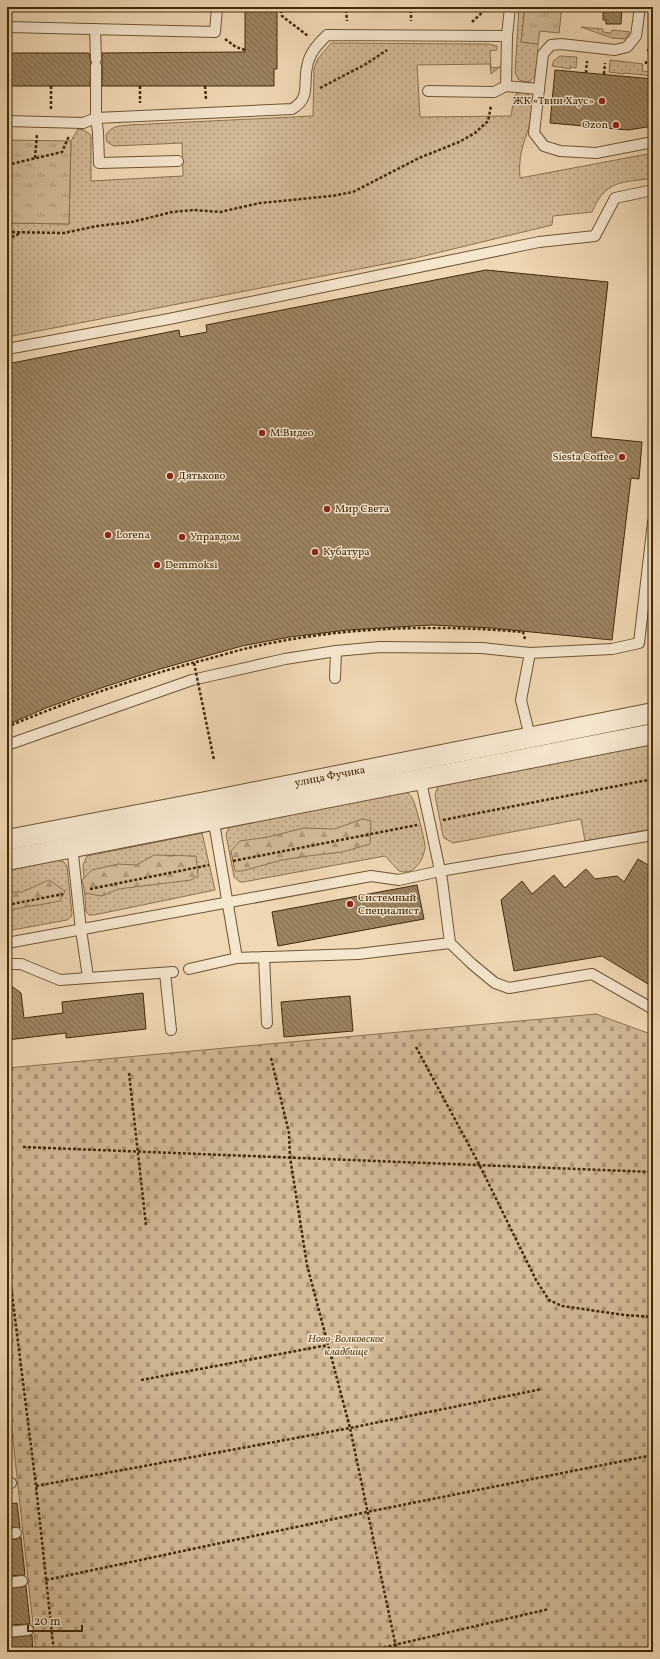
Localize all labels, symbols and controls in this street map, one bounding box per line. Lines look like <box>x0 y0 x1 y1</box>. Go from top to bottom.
place label: ЖК «Твин Хаус» <box>513 94 594 109</box>
marker: ЖК «Твин Хаус» <box>597 96 607 106</box>
place label: Ozon <box>582 118 608 133</box>
marker: Ozon <box>611 120 621 130</box>
place label: М.Видео <box>270 426 314 441</box>
marker: М.Видео <box>257 428 267 438</box>
place label: Siesta Coffee <box>552 450 614 465</box>
marker: Siesta Coffee <box>617 452 627 462</box>
place label: Дятьково <box>178 469 226 484</box>
marker: Дятьково <box>165 471 175 481</box>
place label: Мир Света <box>335 502 390 517</box>
marker: Мир Света <box>322 504 332 514</box>
place label: Lorena <box>116 528 150 543</box>
marker: Lorena <box>103 530 113 540</box>
place label: Управдом <box>190 530 240 545</box>
marker: Управдом <box>177 532 187 542</box>
place label: Кубатура <box>323 545 370 560</box>
marker: Кубатура <box>310 547 320 557</box>
place label: Demmoksi <box>165 558 217 573</box>
marker: Demmoksi <box>152 560 162 570</box>
street label: улица Фучика <box>293 763 367 791</box>
place label: Системный Специалист <box>358 891 419 919</box>
marker: Системный Специалист <box>345 899 355 909</box>
park label: Ново-Волковское кладбище <box>308 1332 384 1360</box>
scale bar <box>28 1607 82 1633</box>
text: 20 m <box>34 1614 61 1630</box>

